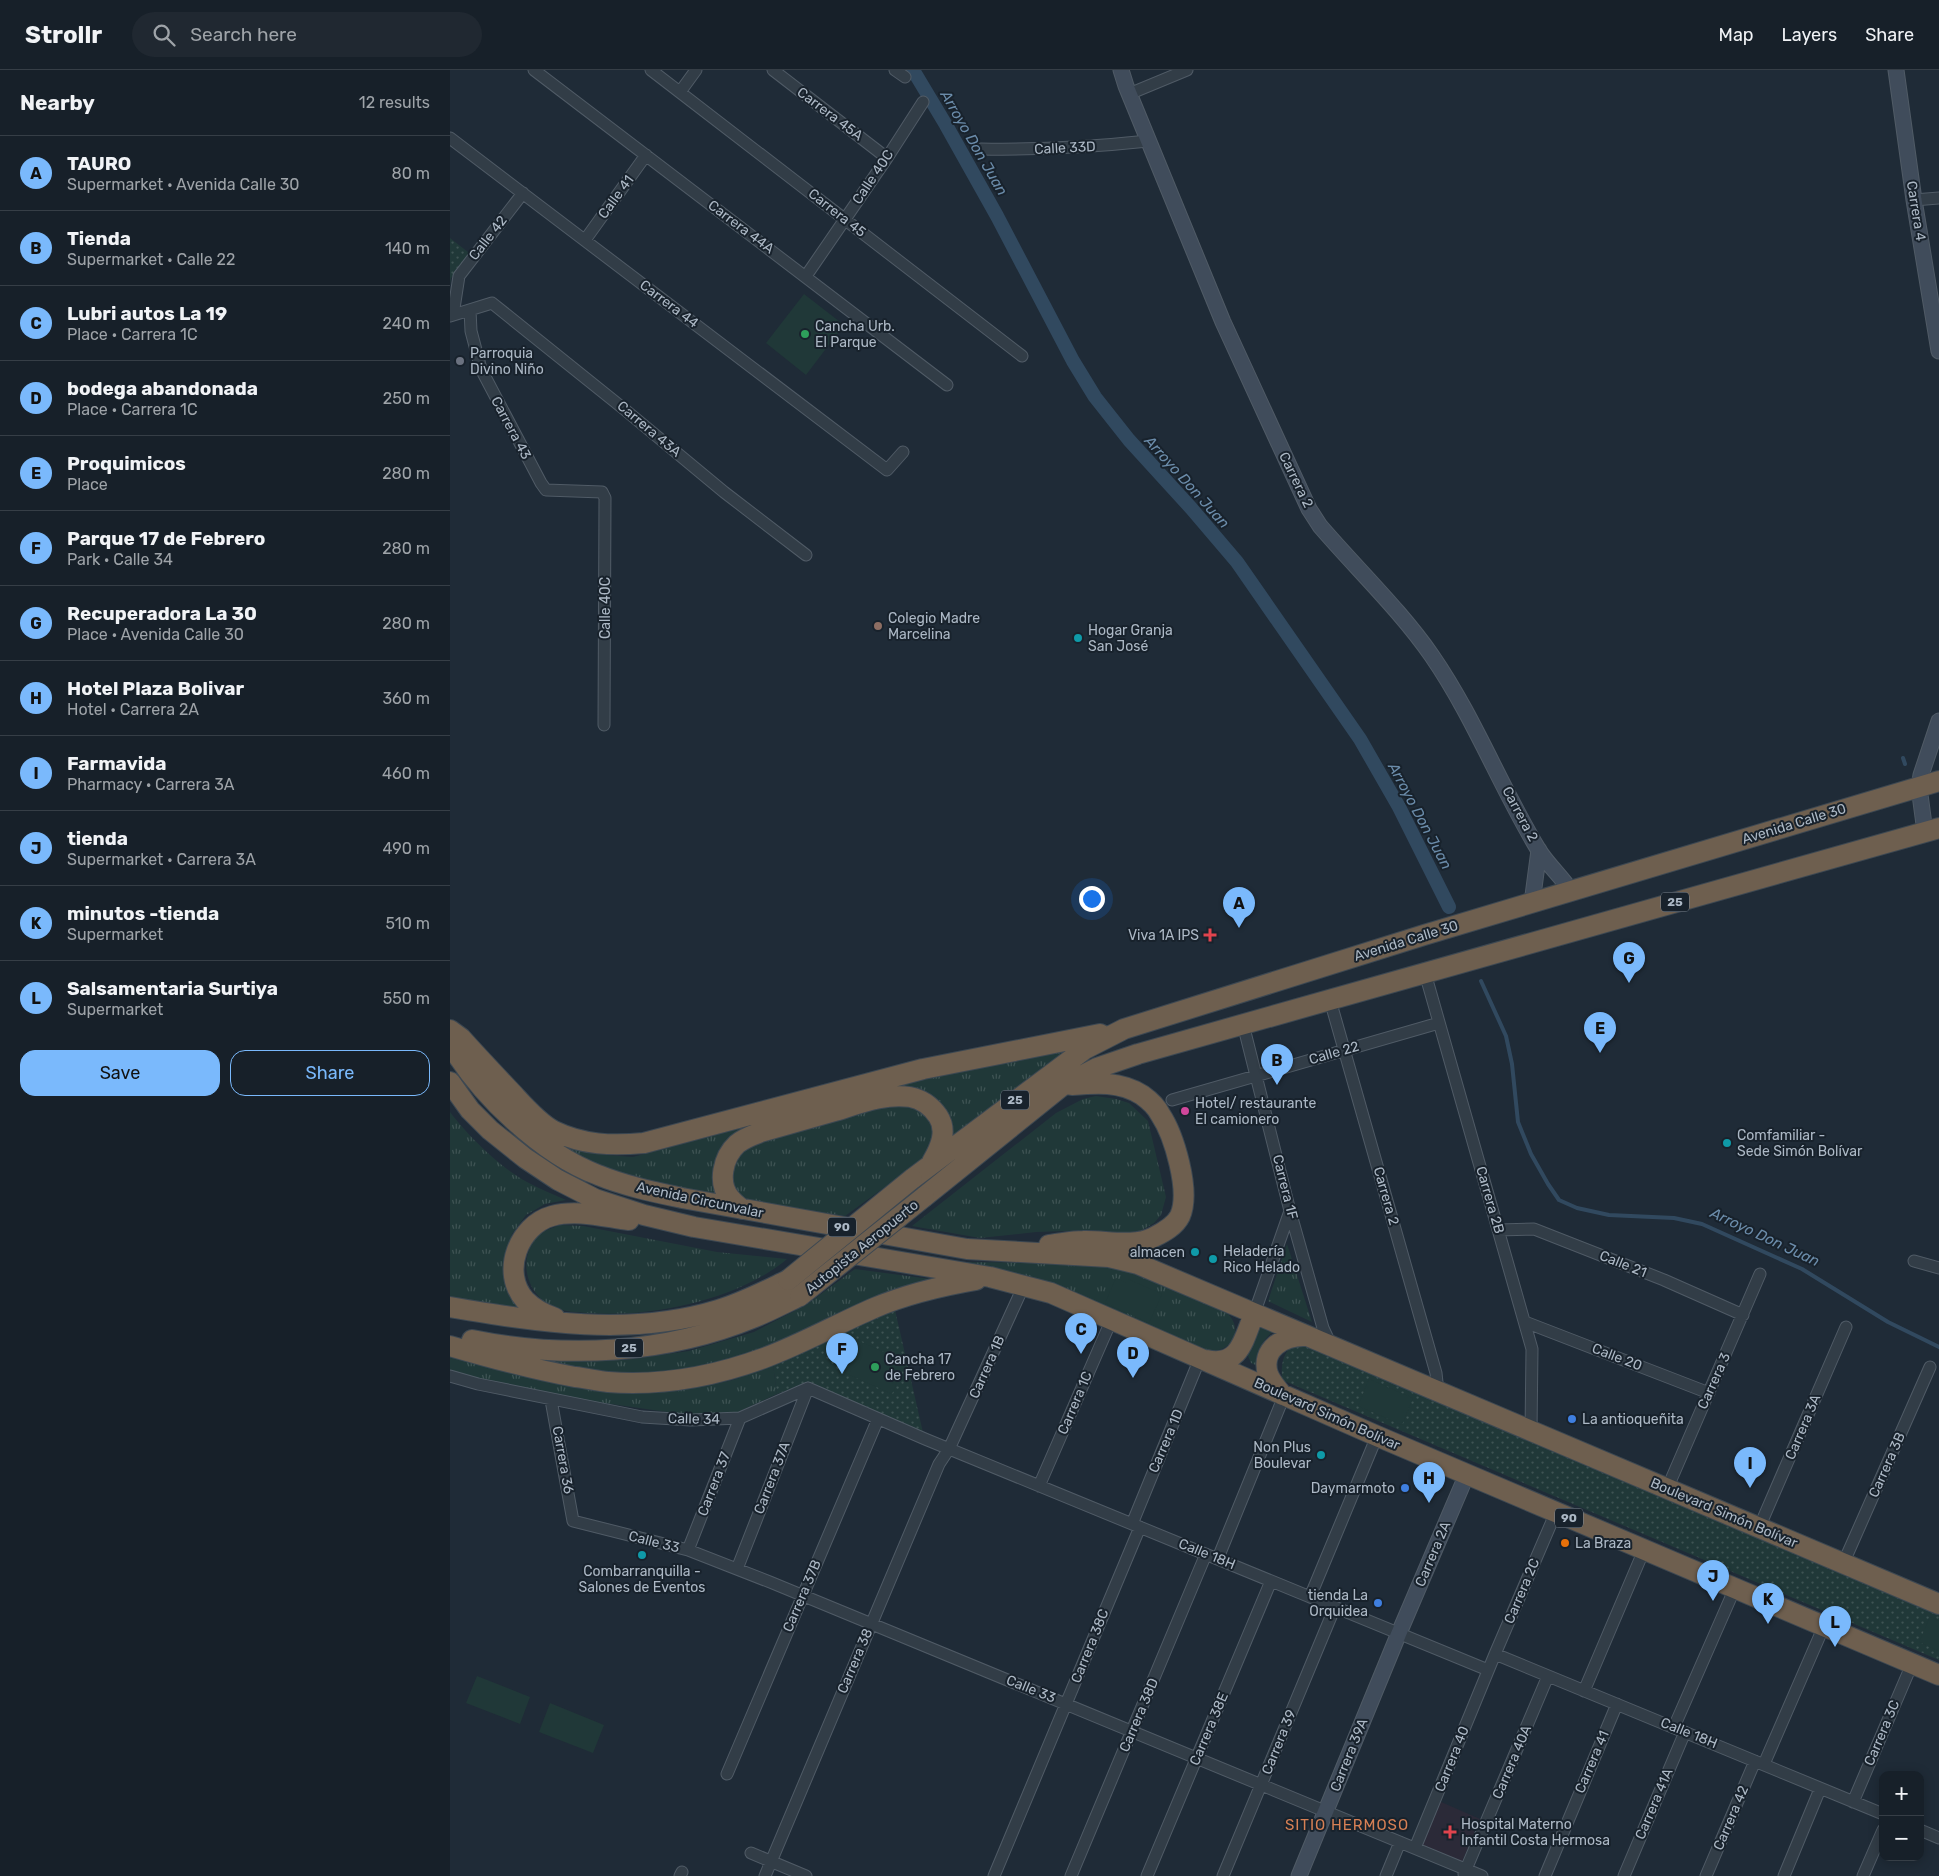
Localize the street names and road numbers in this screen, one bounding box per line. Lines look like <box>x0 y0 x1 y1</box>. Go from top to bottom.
street label: Carrera 45A <box>794 84 867 145</box>
street label: Calle 33D <box>1034 138 1096 158</box>
street label: Calle 40C <box>849 147 897 207</box>
street label: Calle 41 <box>595 172 637 222</box>
street label: Carrera 4 <box>1903 180 1929 242</box>
street label: Carrera 45 <box>805 185 869 241</box>
street label: Carrera 44A <box>705 197 778 258</box>
street label: Calle 42 <box>465 212 511 264</box>
street label: Carrera 44 <box>636 276 702 332</box>
street label: Carrera 43 <box>487 394 535 462</box>
street label: Carrera 43A <box>614 397 685 461</box>
street label: Carrera 2 <box>1275 449 1317 511</box>
street label: Calle 40C <box>597 577 614 639</box>
street label: Carrera 2 <box>1498 784 1542 844</box>
street label: Avenida Calle 30 <box>1740 800 1848 848</box>
road number: 25 <box>1661 892 1689 912</box>
street label: Avenida Calle 30 <box>1352 917 1460 965</box>
street label: Calle 22 <box>1307 1038 1361 1068</box>
road number: 25 <box>1001 1090 1029 1110</box>
street label: Carrera 1F <box>1269 1153 1301 1221</box>
street label: Carrera 2B <box>1472 1164 1508 1236</box>
street label: Carrera 2 <box>1370 1165 1402 1227</box>
street label: Avenida Circunvalar <box>635 1178 766 1222</box>
street label: Autopista Aeropuerto <box>802 1196 922 1298</box>
road number: 90 <box>828 1218 856 1236</box>
street label: Calle 21 <box>1597 1247 1649 1281</box>
street label: Carrera 1B <box>966 1333 1008 1401</box>
road number: 25 <box>615 1338 643 1358</box>
street label: Calle 20 <box>1590 1340 1645 1374</box>
street label: Carrera 3 <box>1694 1350 1734 1412</box>
street label: Carrera 1C <box>1054 1369 1096 1437</box>
street label: Boulevard Simón Bolívar <box>1251 1374 1403 1454</box>
street label: Carrera 3A <box>1782 1391 1825 1462</box>
street label: Carrera 1D <box>1145 1407 1187 1475</box>
street label: Calle 34 <box>668 1410 721 1428</box>
street label: Carrera 36 <box>549 1425 577 1495</box>
street label: Carrera 3B <box>1865 1430 1909 1500</box>
street label: Carrera 37A <box>750 1439 794 1517</box>
street label: Carrera 37 <box>694 1450 734 1518</box>
street label: Boulevard Simón Bolívar <box>1648 1474 1801 1552</box>
road number: 90 <box>1555 1509 1583 1528</box>
street label: Carrera 2A <box>1412 1518 1455 1589</box>
street label: Calle 33 <box>627 1527 681 1557</box>
street label: Calle 18H <box>1176 1535 1238 1573</box>
street label: Carrera 2C <box>1501 1556 1543 1626</box>
street label: Carrera 37B <box>779 1557 825 1635</box>
street label: Carrera 38C <box>1067 1606 1113 1686</box>
street label: Carrera 38 <box>834 1626 876 1696</box>
street label: Calle 33 <box>1004 1671 1058 1707</box>
street label: Carrera 38D <box>1116 1675 1162 1755</box>
street label: Carrera 38E <box>1186 1690 1232 1768</box>
street label: Carrera 3C <box>1861 1698 1903 1768</box>
street label: Carrera 39 <box>1258 1707 1300 1777</box>
street label: Calle 18H <box>1658 1714 1720 1752</box>
street label: Carrera 39A <box>1327 1715 1372 1794</box>
street label: Carrera 40A <box>1489 1722 1535 1802</box>
street label: Carrera 40 <box>1431 1724 1473 1794</box>
street label: Carrera 41 <box>1571 1728 1613 1796</box>
street label: Carrera 41A <box>1631 1765 1677 1842</box>
street label: Carrera 42 <box>1710 1783 1752 1853</box>

